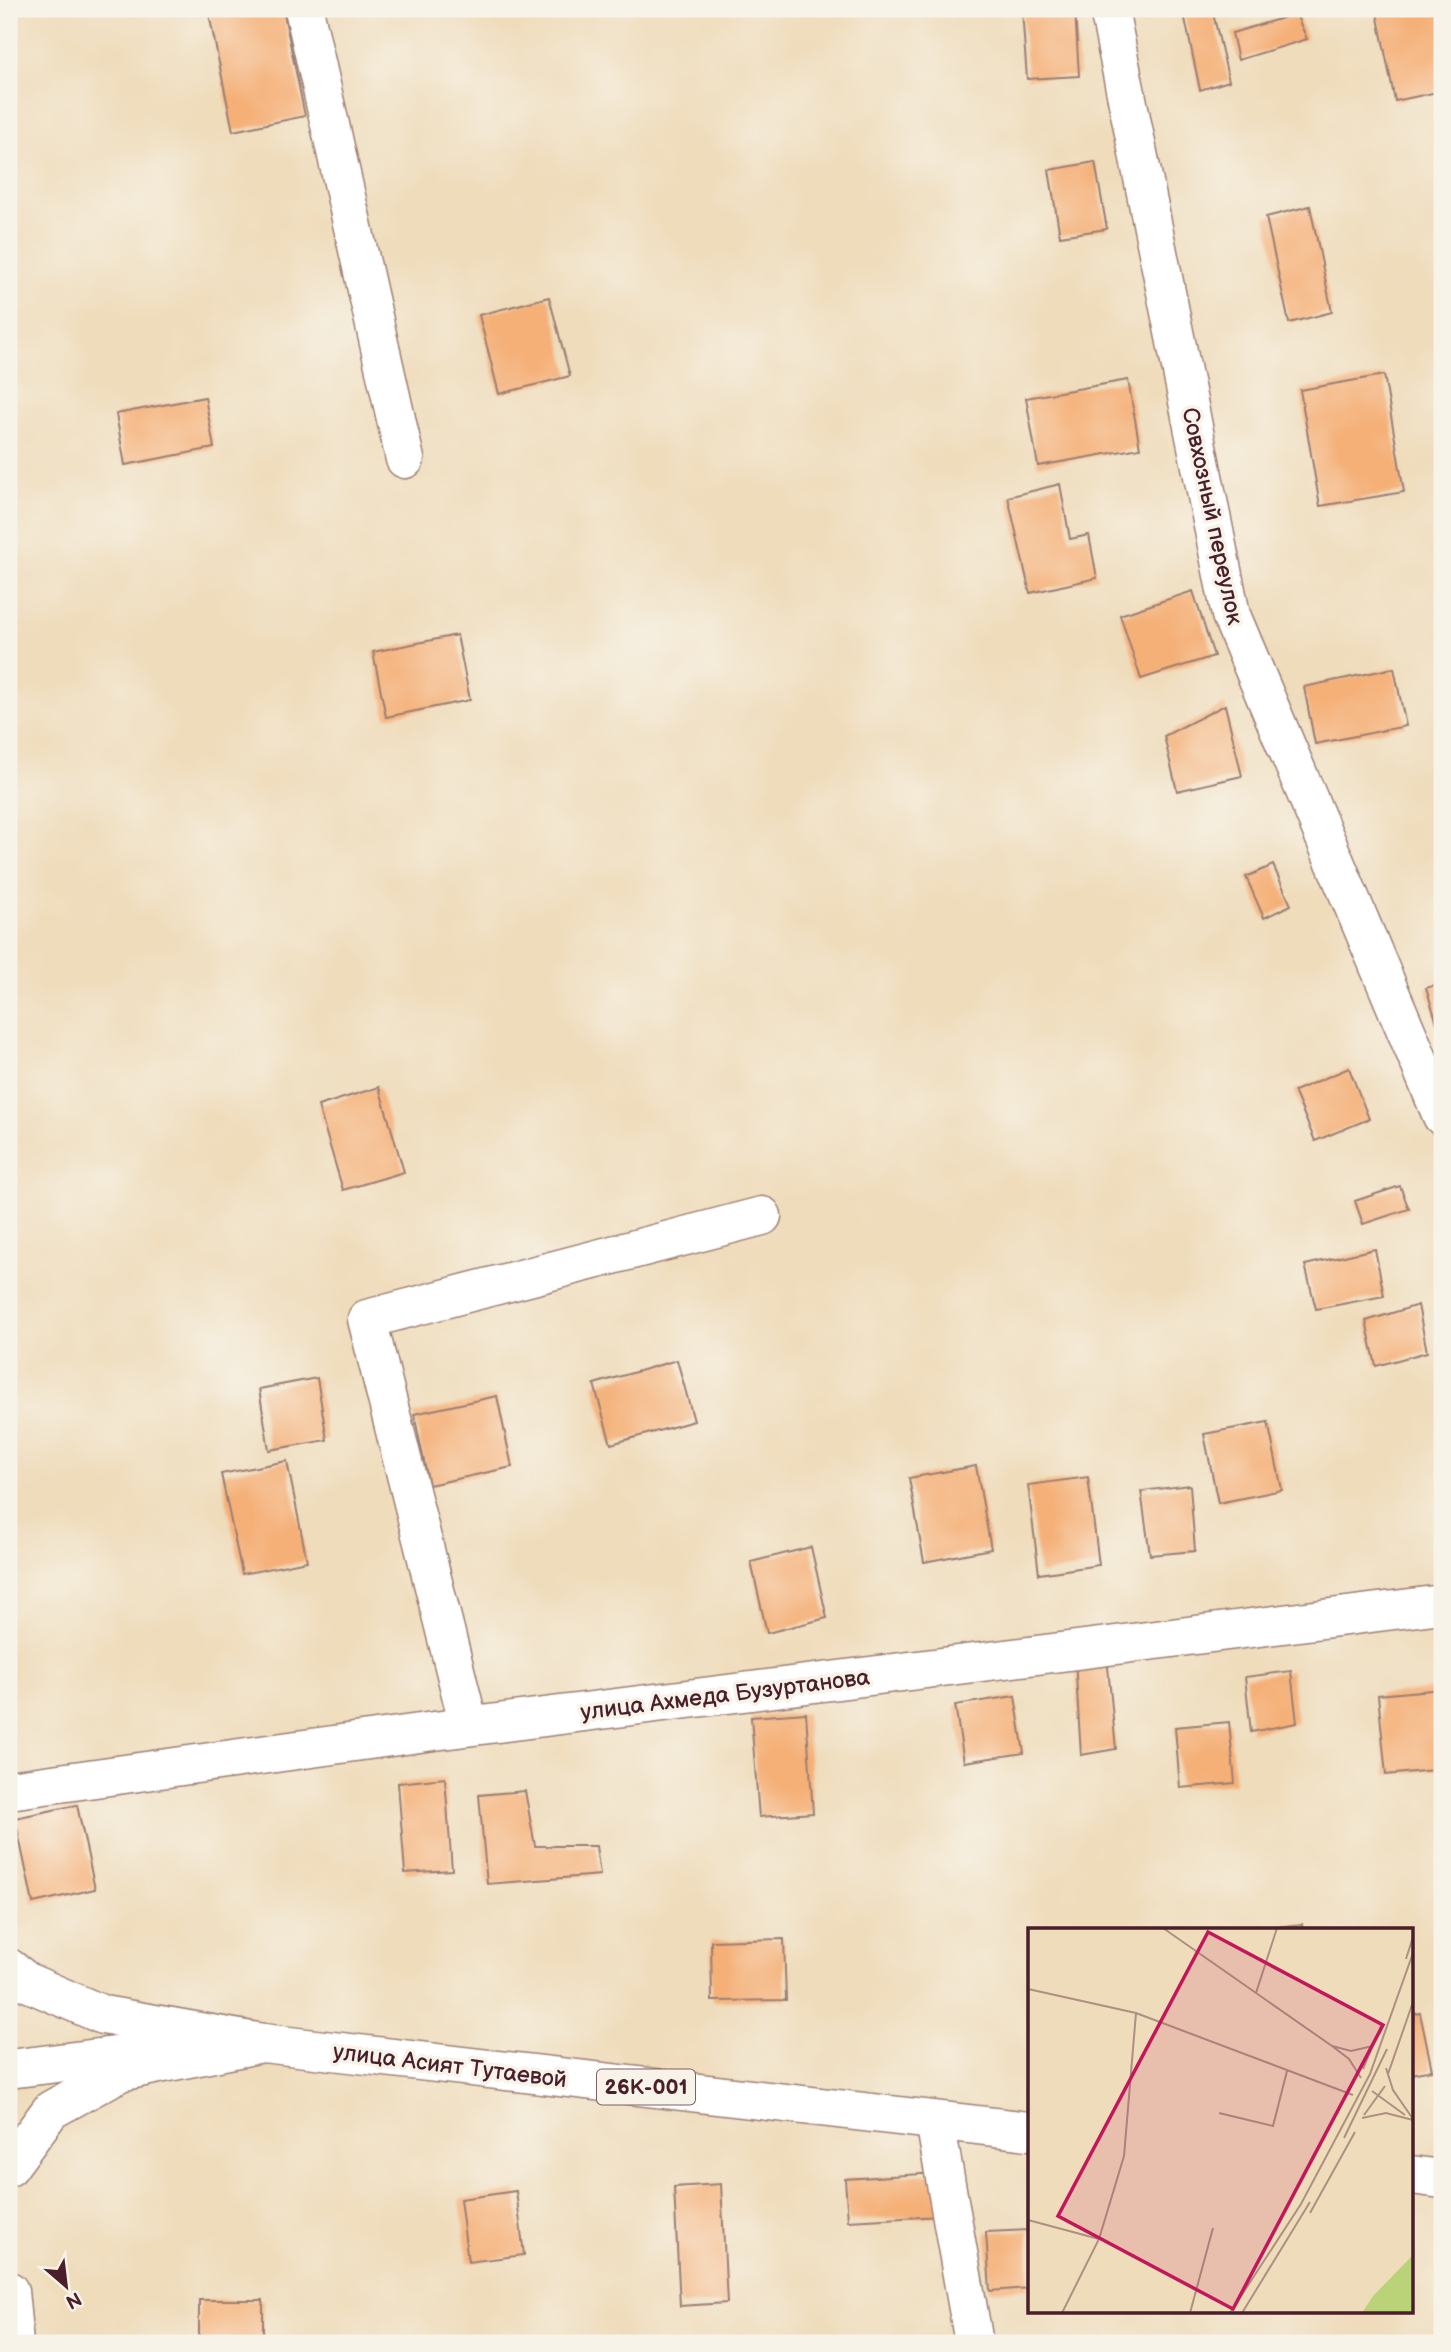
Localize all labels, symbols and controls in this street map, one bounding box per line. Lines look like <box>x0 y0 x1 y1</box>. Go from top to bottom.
street label: Совхозный переулок <box>1175 405 1249 628</box>
street label: улица Ахмеда Бузуртанова <box>579 1663 872 1727</box>
inset map <box>1028 1928 1412 2314</box>
street label: улица Асият Тутаевой <box>331 2038 568 2094</box>
road number: 26К-001 <box>597 2070 695 2104</box>
north arrow <box>32 2250 102 2320</box>
text: N <box>62 2286 85 2313</box>

